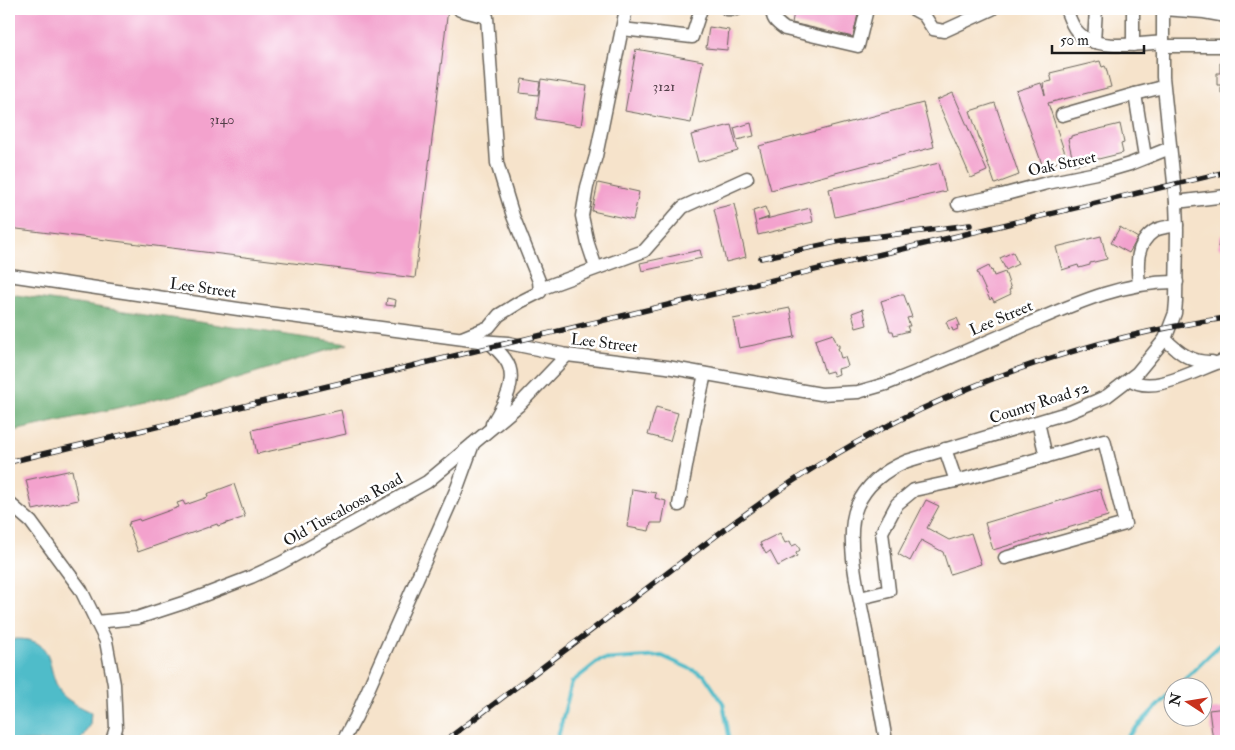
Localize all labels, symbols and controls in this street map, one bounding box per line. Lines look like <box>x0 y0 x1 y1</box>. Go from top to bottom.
scale bar <box>1052 22 1145 54</box>
text: 50 m <box>1060 31 1089 50</box>
house number: 3121 <box>653 78 675 95</box>
house number: 3140 <box>209 111 235 128</box>
street label: Oak Street <box>1026 147 1098 181</box>
street label: Lee Street <box>168 273 238 303</box>
street label: Lee Street <box>966 296 1036 340</box>
street label: Lee Street <box>570 329 638 357</box>
street label: County Road 52 <box>987 378 1091 428</box>
street label: Old Tuscaloosa Road <box>280 469 406 551</box>
north arrow <box>1162 678 1212 728</box>
text: N <box>1166 691 1185 708</box>

